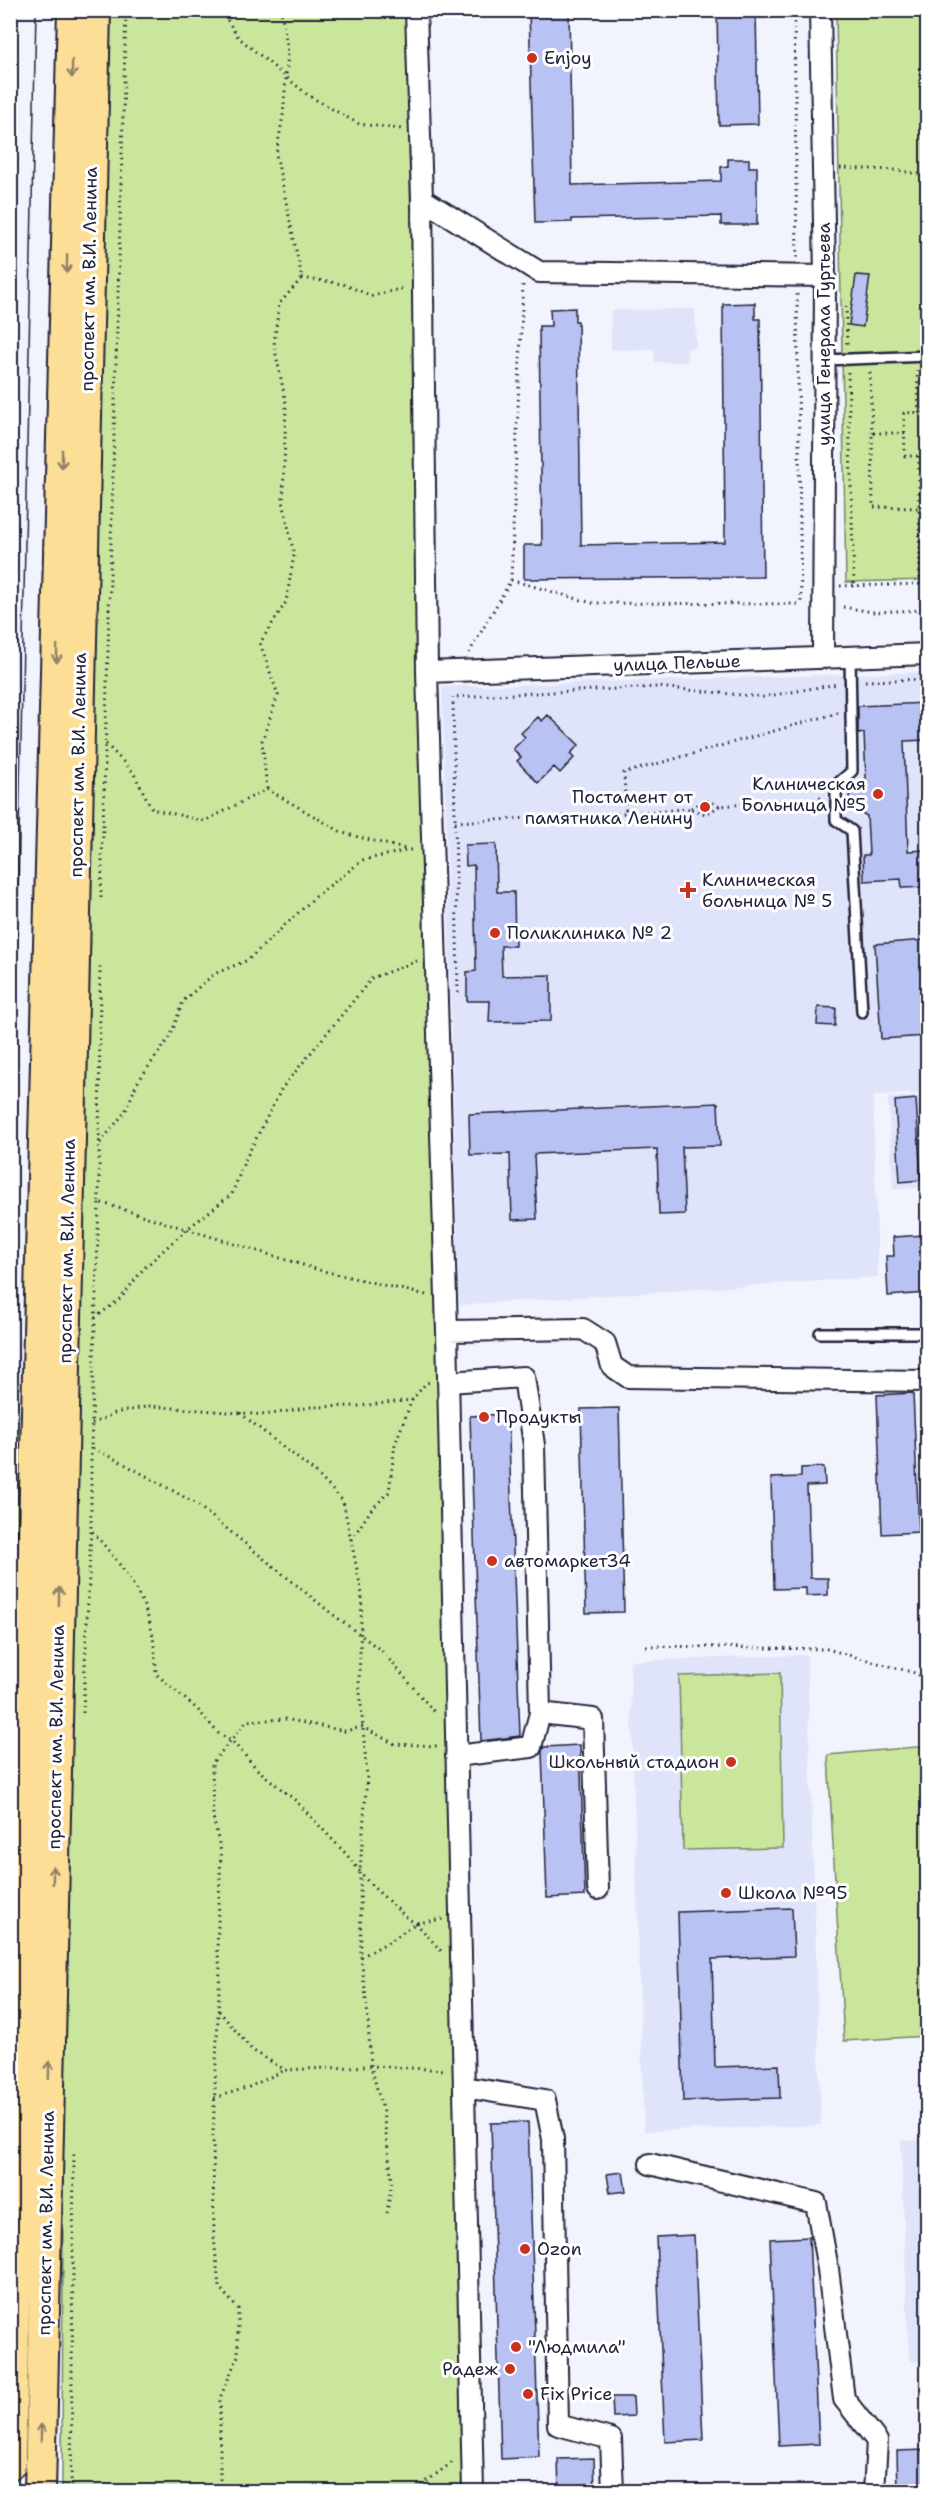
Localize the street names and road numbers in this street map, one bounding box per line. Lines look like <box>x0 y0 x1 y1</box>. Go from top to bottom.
street label: проспект им. В.И. Ленина <box>75 166 103 392</box>
street label: улица Генерала Гуртьева <box>812 222 836 446</box>
street label: улица Пельше <box>613 649 741 677</box>
street label: проспект им. В.И. Ленина <box>64 652 92 878</box>
street label: проспект им. В.И. Ленина <box>53 1138 81 1364</box>
street label: проспект им. В.И. Ленина <box>42 1624 70 1850</box>
street label: проспект им. В.И. Ленина <box>32 2110 60 2336</box>

